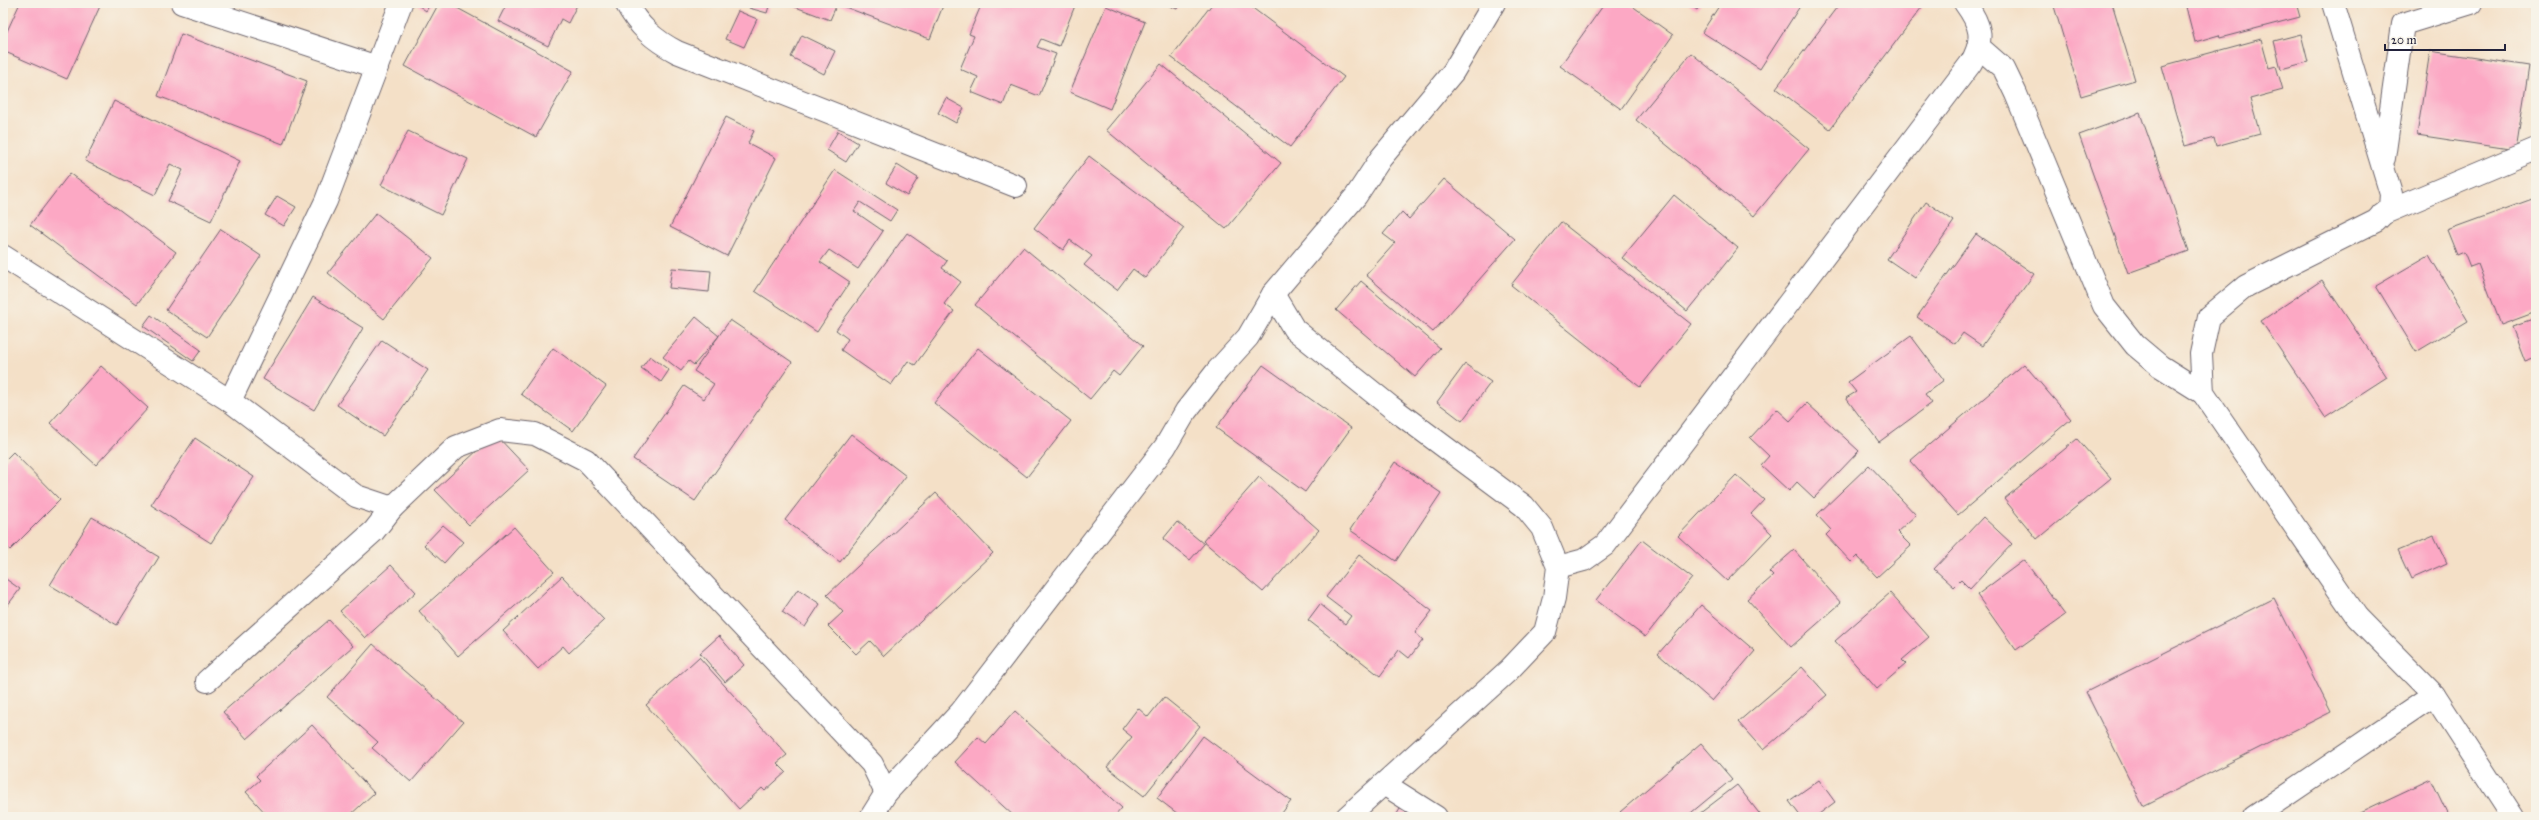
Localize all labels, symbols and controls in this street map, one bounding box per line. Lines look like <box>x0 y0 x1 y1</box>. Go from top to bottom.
scale bar <box>2385 26 2505 52</box>
text: 20 m <box>2391 33 2417 47</box>

